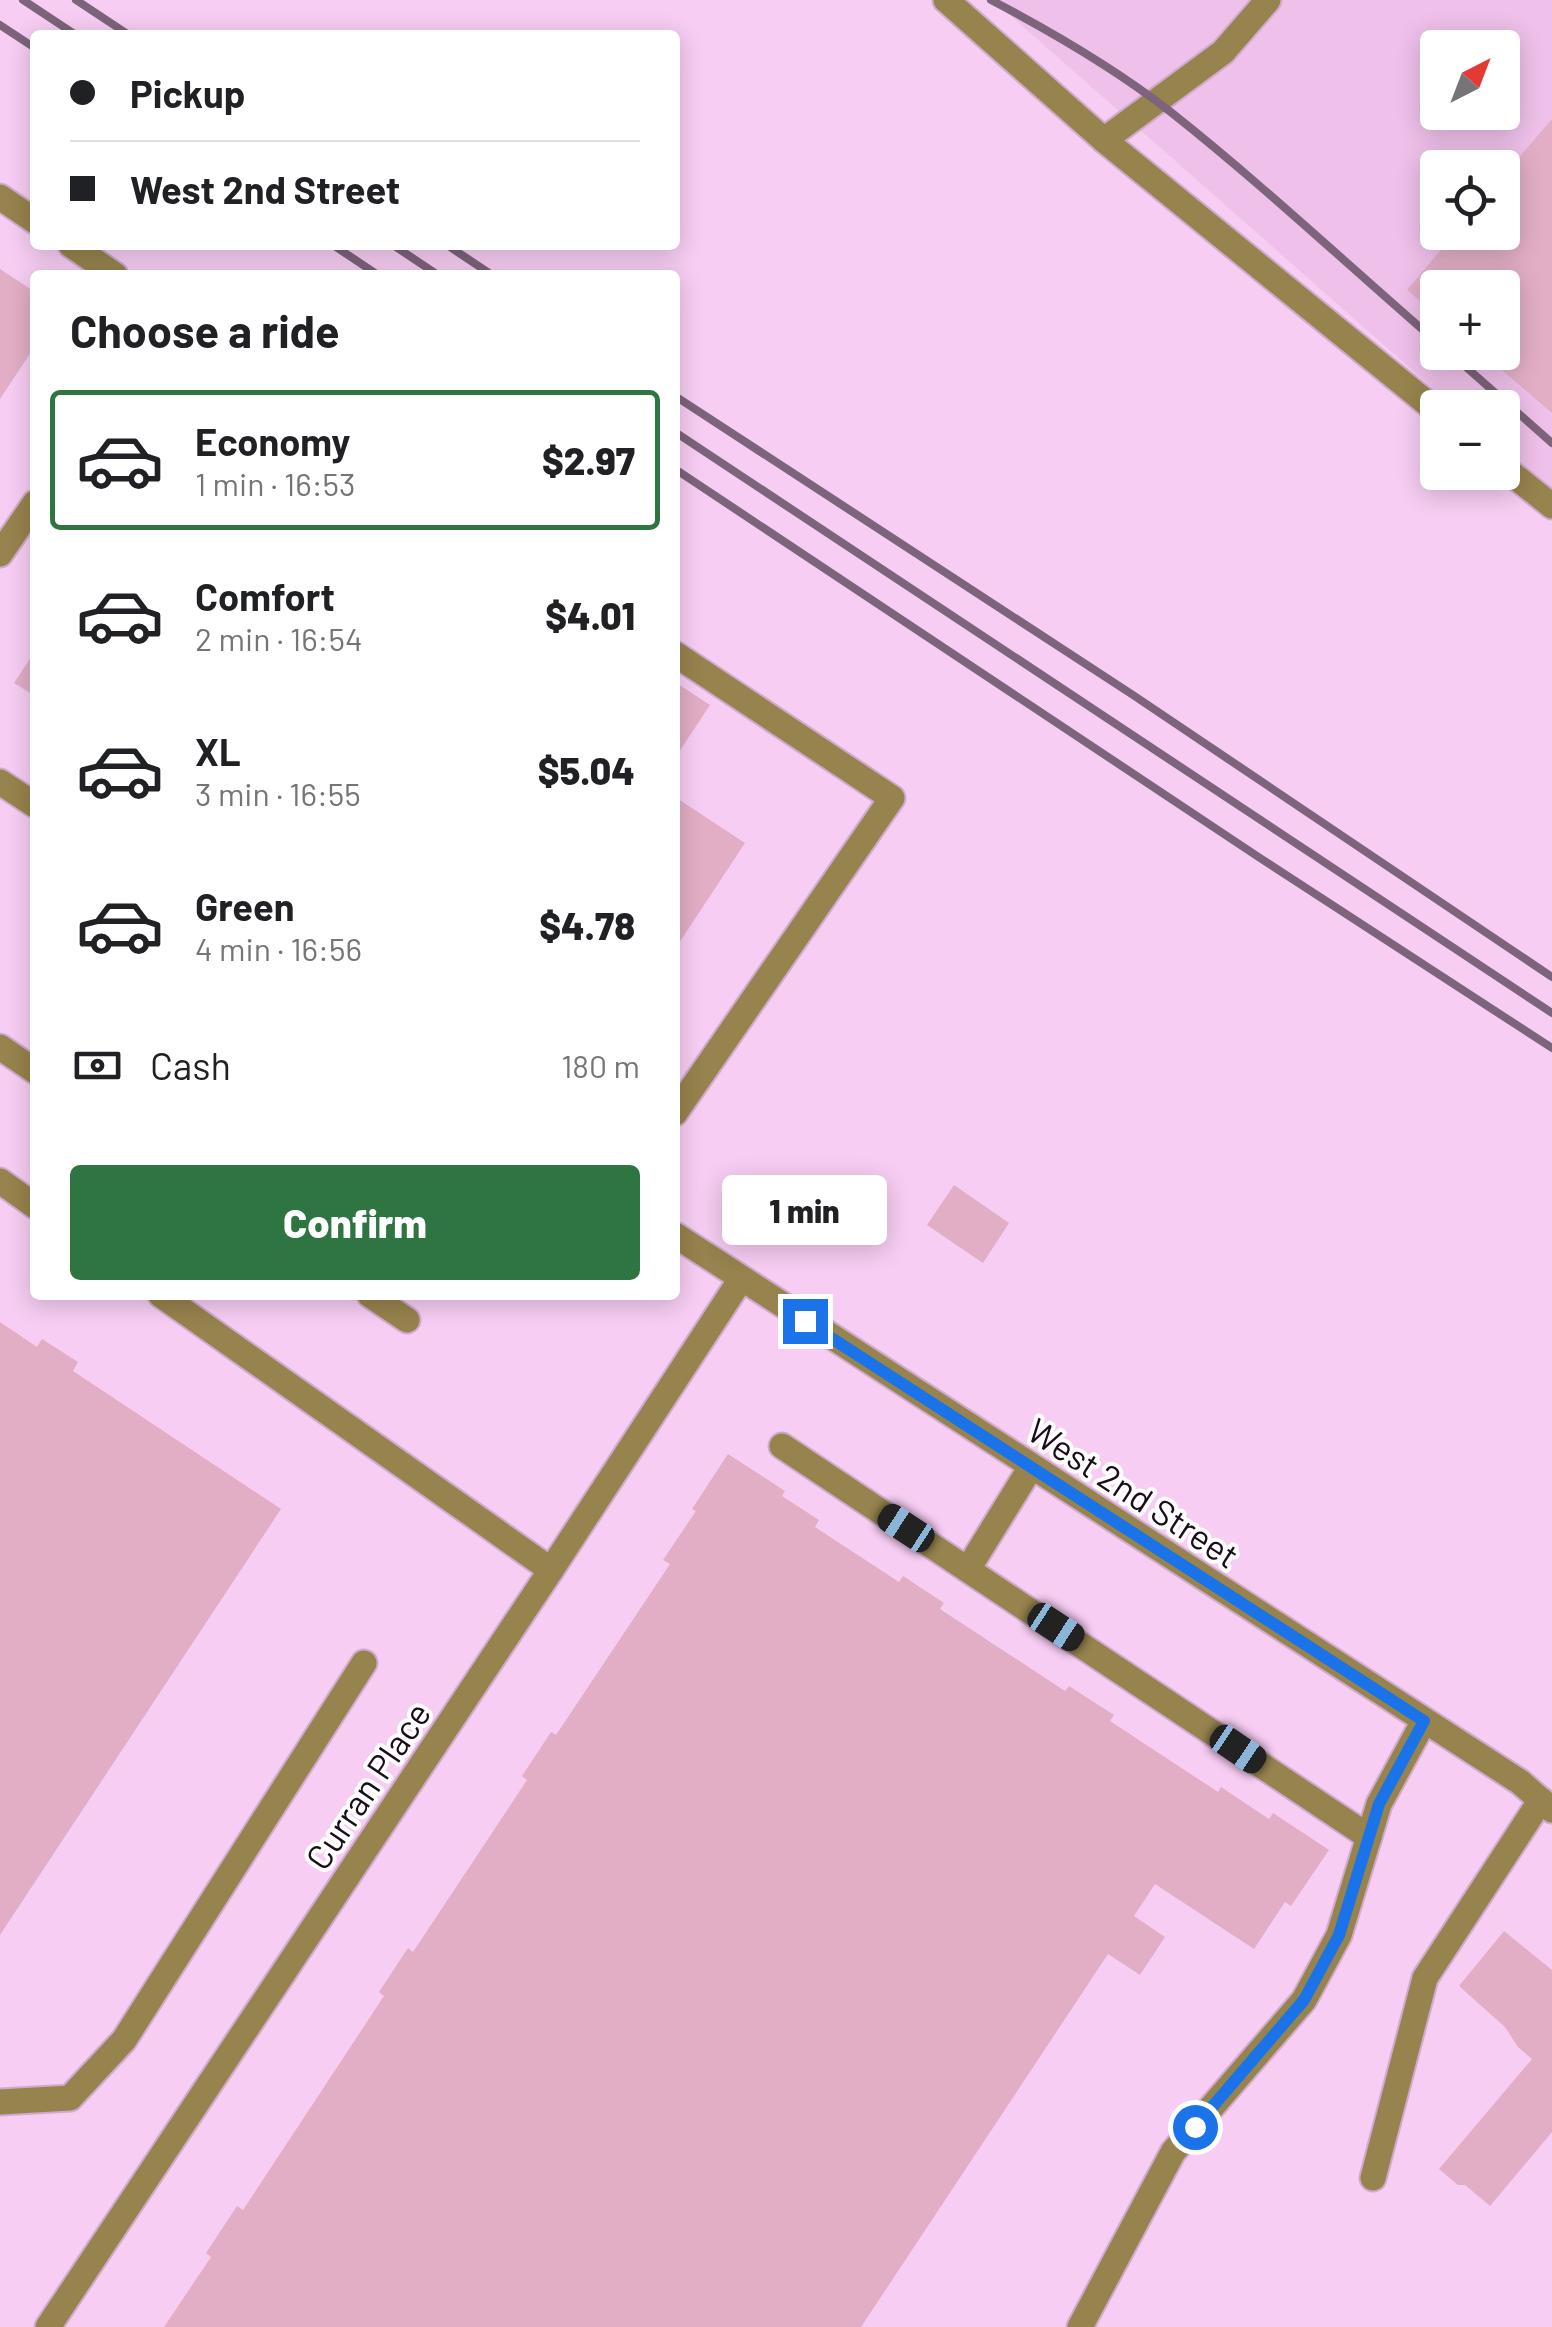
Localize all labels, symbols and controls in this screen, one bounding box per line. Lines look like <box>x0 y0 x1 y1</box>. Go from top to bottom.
north arrow <box>1420 30 1520 130</box>
map controls <box>1420 30 1520 490</box>
text: Pickup <box>130 70 245 116</box>
button: locate <box>1420 150 1520 250</box>
text: West 2nd Street <box>130 166 400 212</box>
button: + <box>1420 270 1520 370</box>
text: Choose a ride <box>70 303 340 357</box>
button: − <box>1420 390 1520 490</box>
icon: car <box>75 415 165 505</box>
text: Economy <box>195 418 350 464</box>
text: $2.97 <box>542 437 635 483</box>
text: 1 min · 16:53 <box>195 464 355 502</box>
icon: car <box>75 570 165 660</box>
text: Comfort <box>195 573 335 619</box>
text: $4.01 <box>545 592 635 638</box>
text: 2 min · 16:54 <box>195 619 363 657</box>
icon: car <box>75 725 165 815</box>
text: XL <box>195 728 241 774</box>
text: $5.04 <box>538 747 635 793</box>
text: 3 min · 16:55 <box>195 774 361 812</box>
icon: car <box>75 880 165 970</box>
text: Green <box>195 883 295 929</box>
text: $4.78 <box>539 902 635 948</box>
text: 4 min · 16:56 <box>195 929 362 967</box>
icon: cash <box>70 1038 125 1093</box>
text: Cash <box>150 1042 231 1088</box>
text: 180 m <box>561 1046 640 1084</box>
button: Confirm <box>70 1165 640 1280</box>
callout: 1 min <box>722 1176 888 1246</box>
text: 1 min <box>769 1191 840 1229</box>
route end <box>783 1299 828 1344</box>
street label: West 2nd Street <box>1021 1408 1247 1576</box>
car <box>873 1499 939 1557</box>
car <box>1023 1598 1089 1656</box>
street label: Curran Place <box>296 1693 438 1877</box>
car <box>1205 1720 1271 1778</box>
route start <box>1173 2105 1218 2150</box>

